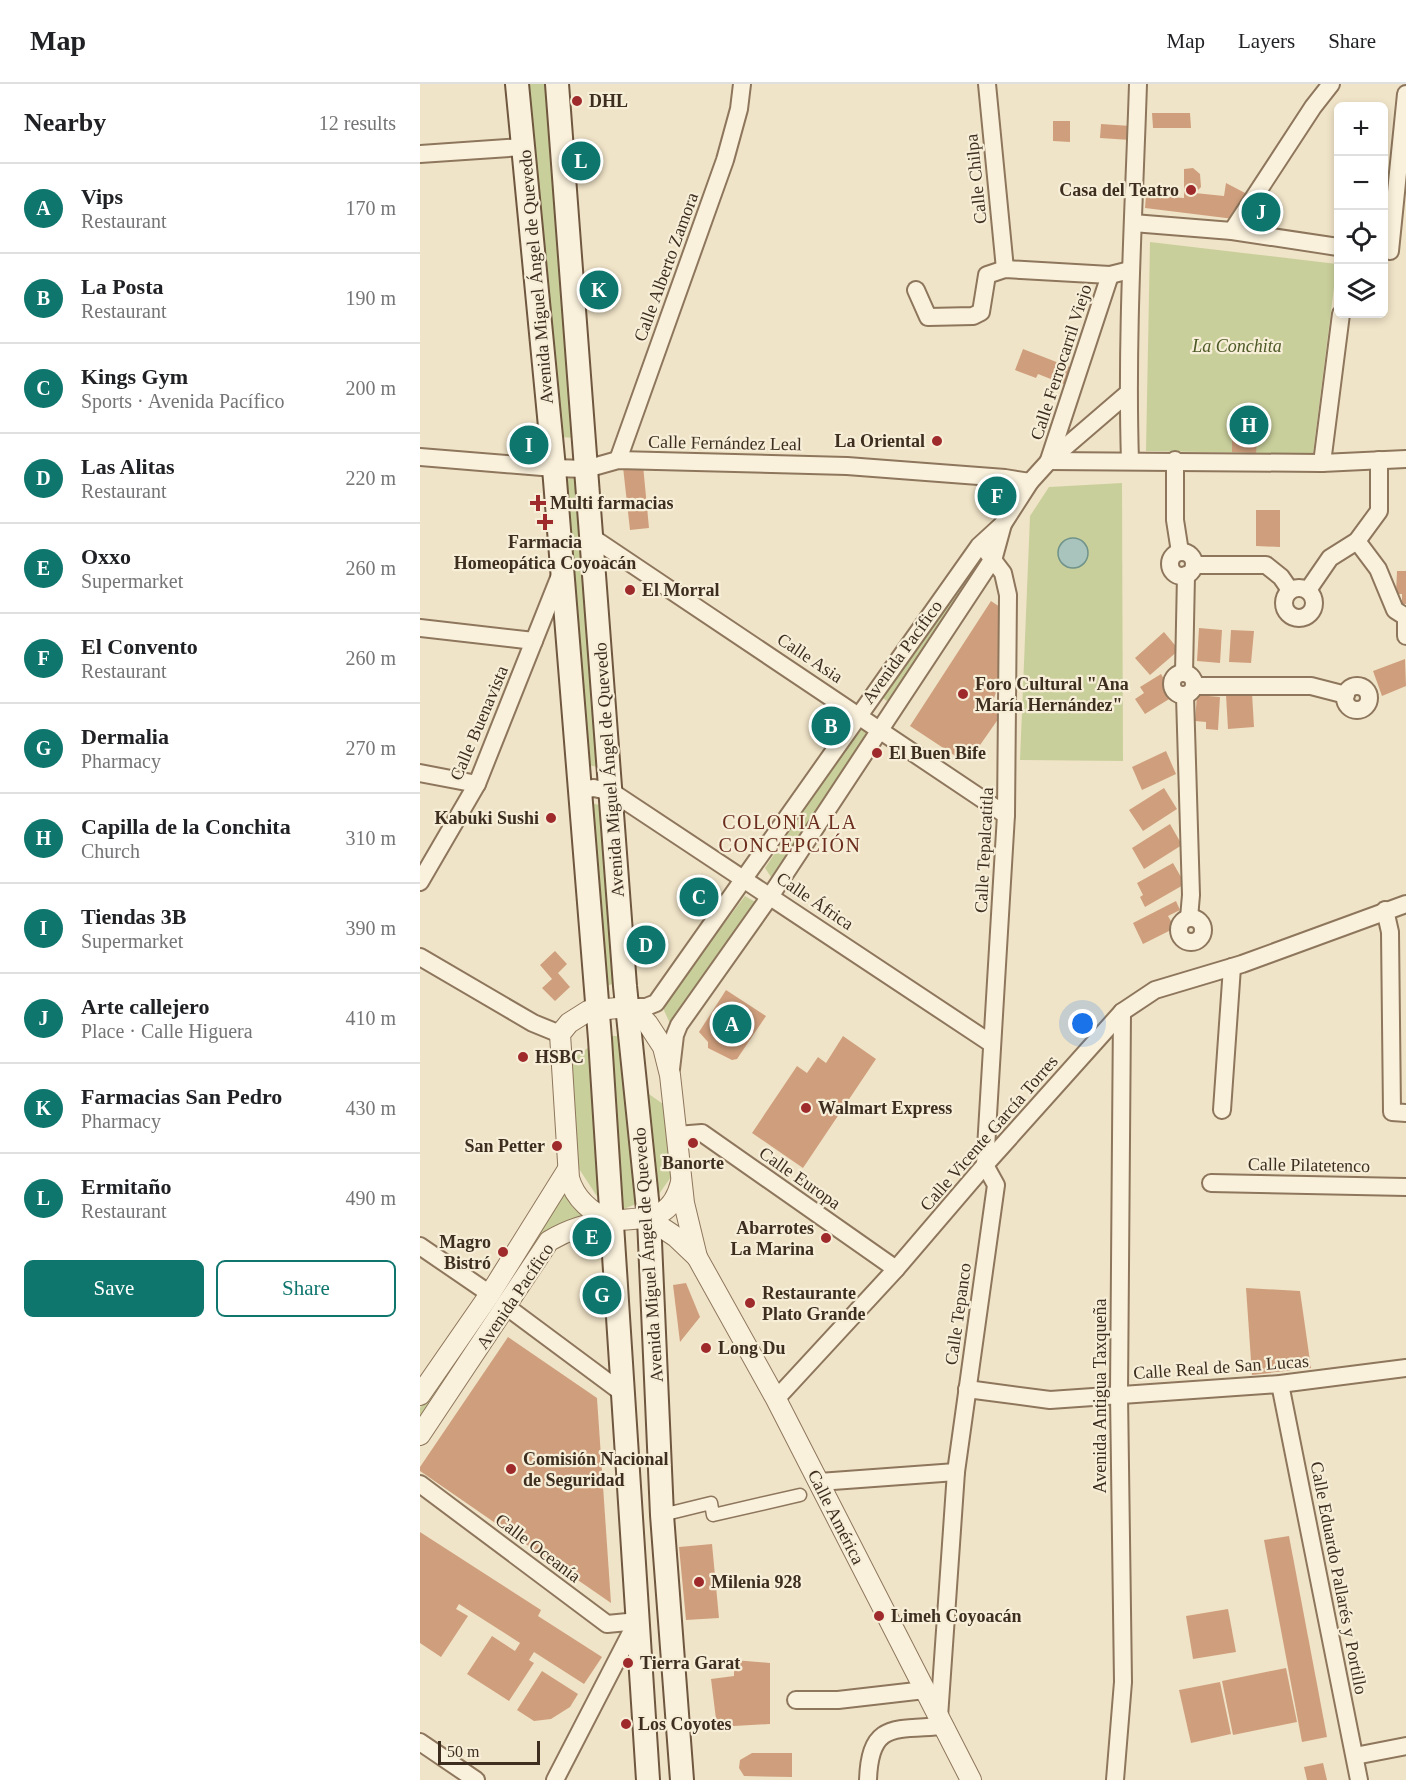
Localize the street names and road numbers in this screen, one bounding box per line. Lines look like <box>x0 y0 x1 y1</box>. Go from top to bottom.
street label: Calle Chilpa <box>961 133 991 225</box>
street label: Avenida Miguel Ángel de Quevedo <box>514 149 557 405</box>
street label: Calle Alberto Zamora <box>630 190 702 344</box>
street label: Calle Ferrocarril Viejo <box>1026 282 1096 442</box>
street label: Calle Fernández Leal <box>648 432 802 454</box>
street label: Avenida Pacífico <box>858 596 946 708</box>
street label: Calle Asia <box>774 629 846 687</box>
street label: Avenida Miguel Ángel de Quevedo <box>589 642 628 898</box>
street label: Calle Buenavista <box>446 663 512 783</box>
street label: Calle Tepalcatitla <box>971 787 997 913</box>
street label: Calle África <box>773 867 858 934</box>
street label: Calle Vicente García Torres <box>916 1051 1062 1215</box>
street label: Avenida Miguel Ángel de Quevedo <box>628 1127 667 1383</box>
street label: Calle Europa <box>756 1143 844 1213</box>
street label: Calle Pilatetenco <box>1248 1154 1370 1176</box>
street label: Avenida Pacífico <box>472 1239 558 1353</box>
street label: Calle Tepanco <box>941 1262 975 1366</box>
street label: Avenida Antigua Taxqueña <box>1090 1298 1110 1494</box>
street label: Calle Real de San Lucas <box>1133 1351 1309 1383</box>
street label: Calle Eduardo Pallarés y Portillo <box>1307 1460 1371 1696</box>
street label: Calle América <box>804 1466 868 1568</box>
street label: Calle Oceanía <box>491 1509 585 1587</box>

